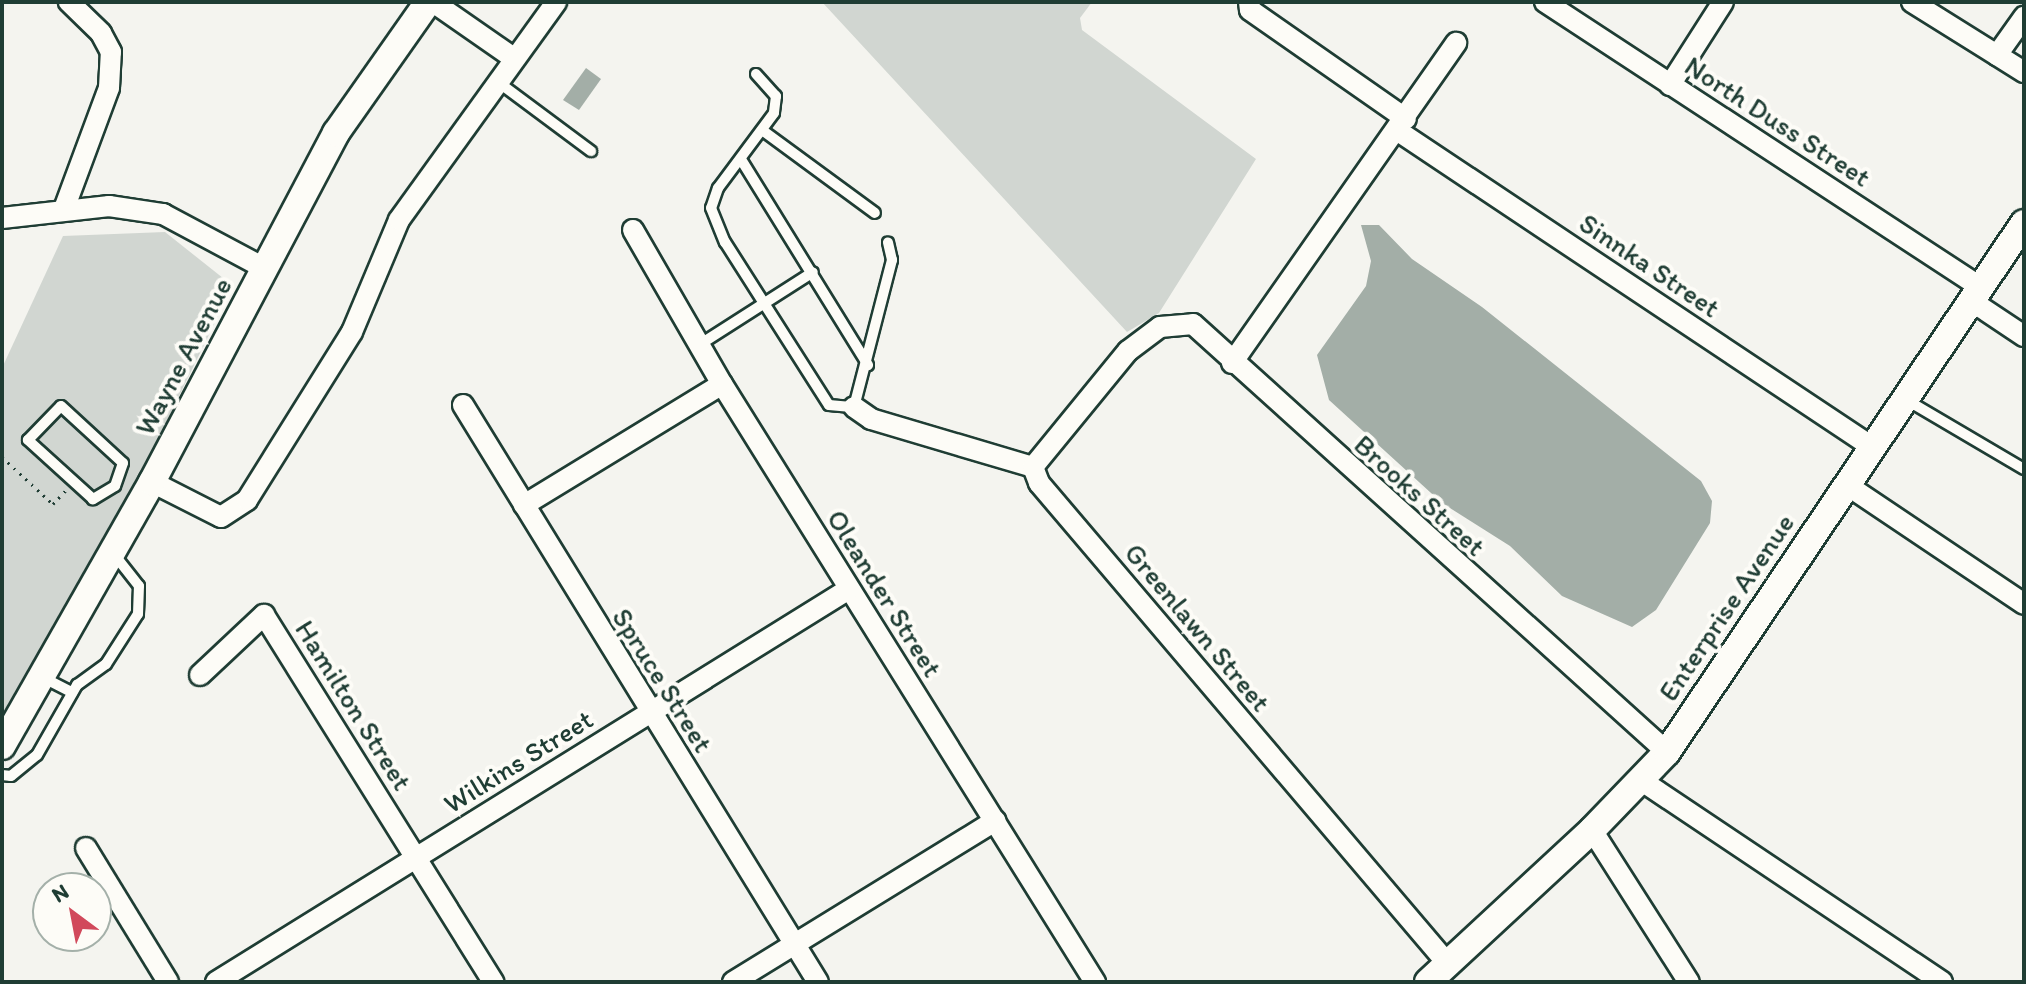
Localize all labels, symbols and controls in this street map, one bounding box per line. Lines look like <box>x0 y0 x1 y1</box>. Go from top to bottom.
street label: North Duss Street <box>1679 48 1877 194</box>
street label: Sinnka Street <box>1573 206 1727 324</box>
street label: Wayne Avenue <box>128 272 238 440</box>
street label: Brooks Street <box>1347 427 1493 563</box>
street label: Oleander Street <box>820 503 950 683</box>
street label: Enterprise Avenue <box>1651 507 1801 707</box>
street label: Greenlawn Street <box>1118 536 1278 718</box>
street label: Spruce Street <box>605 602 721 758</box>
street label: Hamilton Street <box>288 614 420 796</box>
street label: Wilkins Street <box>437 702 599 820</box>
north arrow <box>32 872 112 952</box>
text: N <box>47 878 74 908</box>

